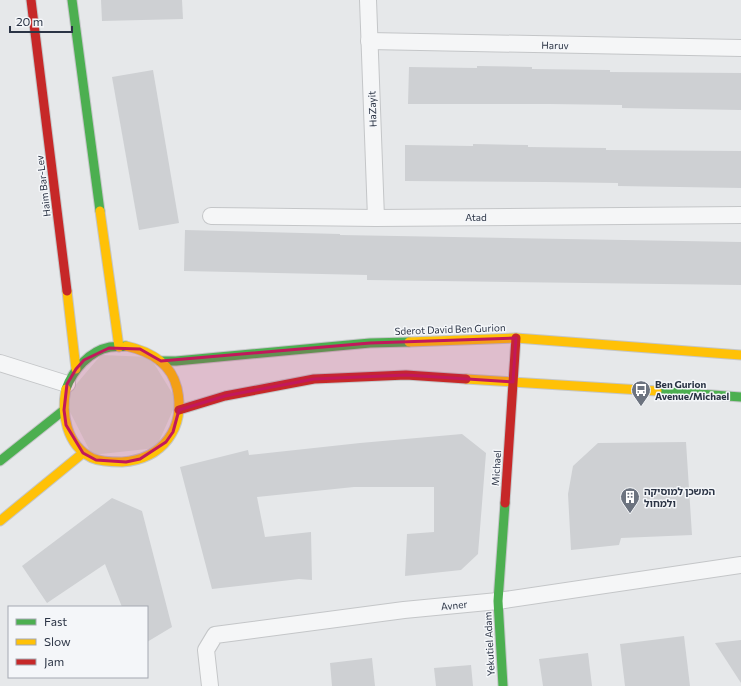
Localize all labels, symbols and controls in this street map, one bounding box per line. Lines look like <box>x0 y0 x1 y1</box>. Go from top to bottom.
scale bar <box>10 8 72 34</box>
text: 20 m <box>16 14 43 28</box>
street label: Haruv <box>541 39 569 51</box>
street label: HaZayit <box>365 91 379 127</box>
street label: Haim Bar-Lev <box>33 155 53 217</box>
street label: Atad <box>465 211 487 223</box>
street label: Sderot David Ben Gurion <box>394 321 506 337</box>
place label: Ben Gurion Avenue/Michael <box>655 378 729 402</box>
bus stop icon: Ben Gurion Avenue/Michael <box>630 379 652 407</box>
street label: Michael <box>489 450 503 486</box>
place label: המשכן למוסיקה ולמחול <box>644 485 715 509</box>
building icon: המשכן למוסיקה ולמחול <box>619 486 641 514</box>
street label: Avner <box>440 598 468 612</box>
legend <box>8 606 148 678</box>
street label: Yekutiel Adam <box>481 611 497 677</box>
text: Fast <box>44 614 67 628</box>
text: Slow <box>44 634 71 648</box>
text: Jam <box>44 654 64 669</box>

